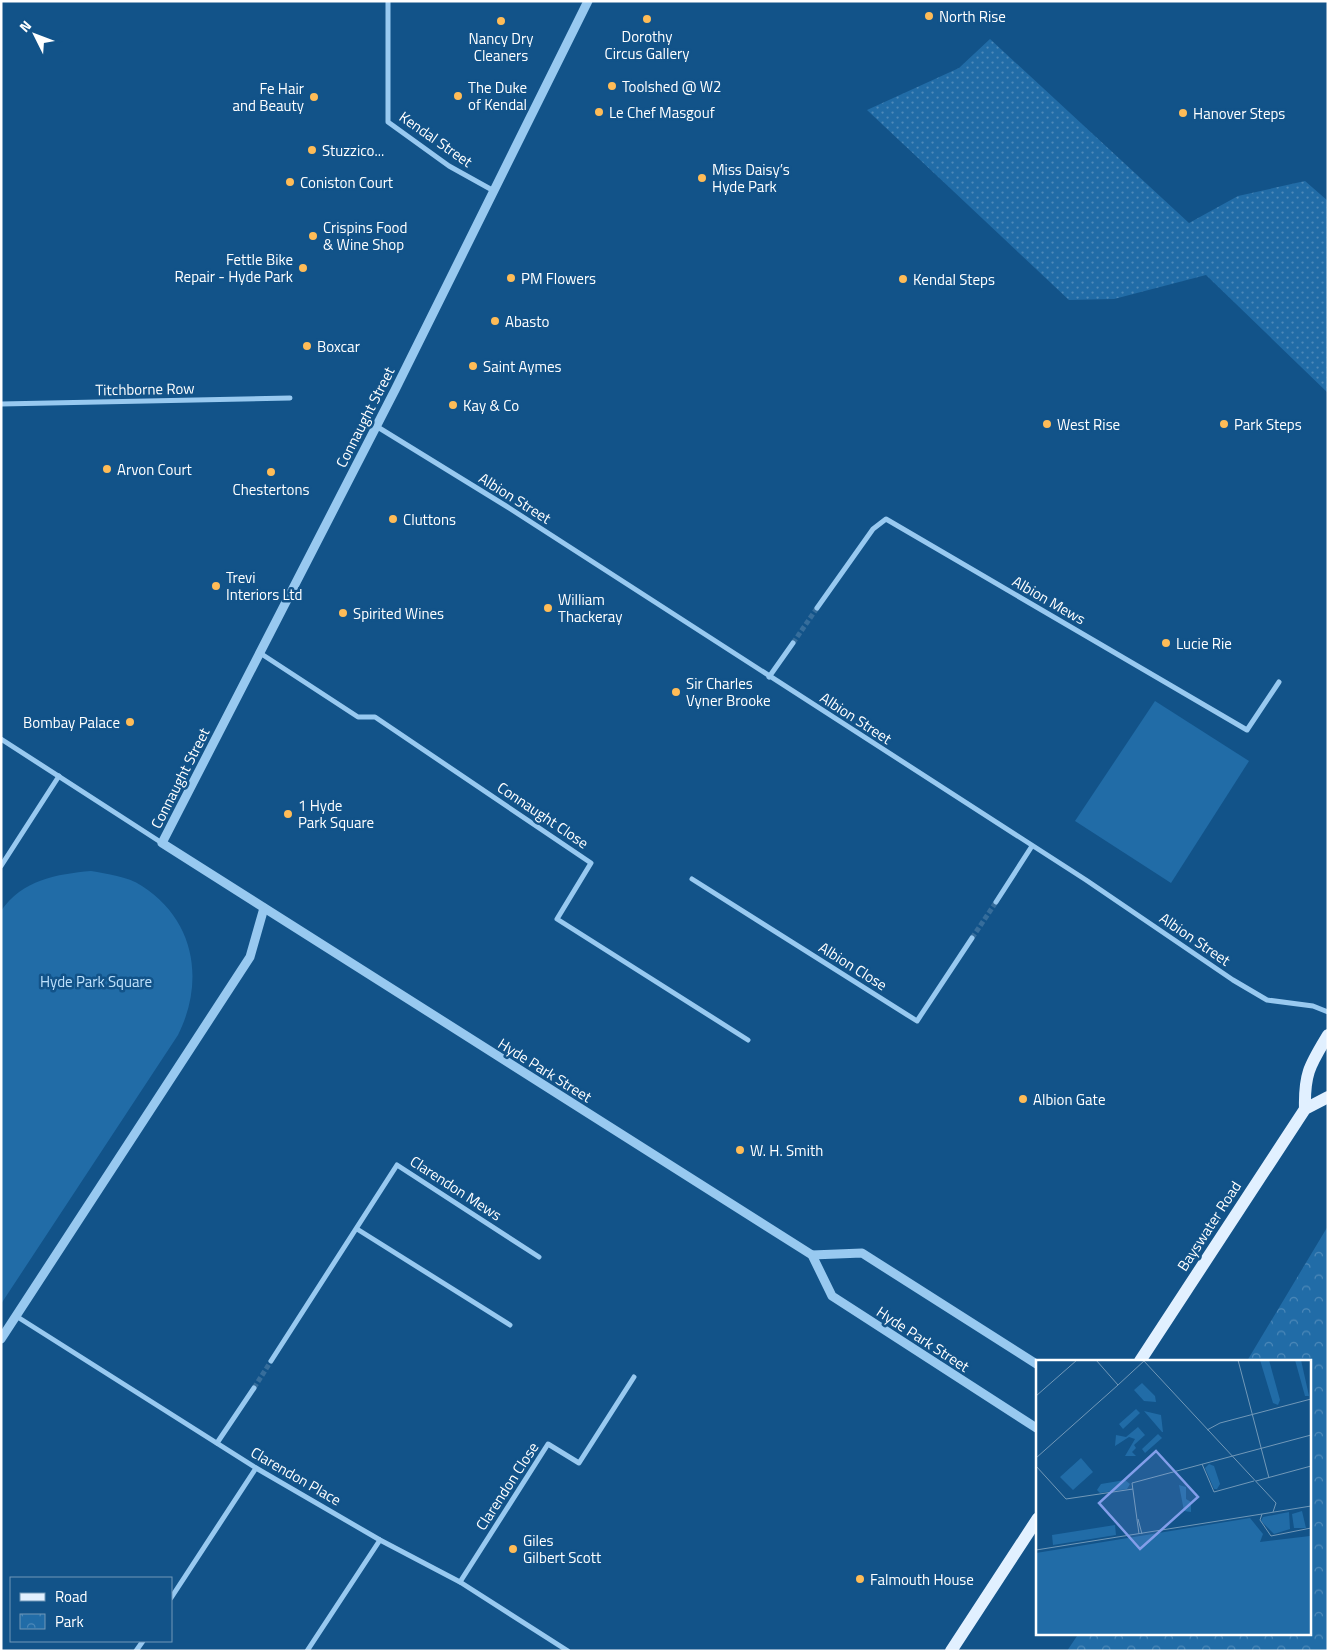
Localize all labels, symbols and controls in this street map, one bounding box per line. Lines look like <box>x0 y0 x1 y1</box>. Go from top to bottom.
place label: North Rise <box>939 5 1006 28</box>
north arrow <box>10 10 60 60</box>
marker: North Rise <box>923 10 935 22</box>
marker: Dorothy Circus Gallery <box>641 13 653 25</box>
text: N <box>14 15 36 37</box>
marker: Nancy Dry Cleaners <box>495 15 507 27</box>
place label: Dorothy Circus Gallery <box>605 25 689 65</box>
place label: Nancy Dry Cleaners <box>469 27 533 67</box>
place label: Toolshed @ W2 <box>622 75 721 98</box>
place label: The Duke of Kendal <box>468 76 527 116</box>
place label: Fe Hair and Beauty <box>232 77 304 117</box>
marker: Toolshed @ W2 <box>606 80 618 92</box>
marker: The Duke of Kendal <box>452 90 464 102</box>
marker: Fe Hair and Beauty <box>308 91 320 103</box>
place label: Le Chef Masgouf <box>609 101 715 124</box>
place label: Hanover Steps <box>1193 102 1285 125</box>
street label: Kendal Street <box>395 105 478 173</box>
marker: Le Chef Masgouf <box>593 106 605 118</box>
marker: Hanover Steps <box>1177 107 1189 119</box>
place label: Stuzzico... <box>322 139 384 162</box>
marker: Stuzzico... <box>306 144 318 156</box>
place label: Miss Daisy’s Hyde Park <box>712 158 790 198</box>
place label: Coniston Court <box>300 171 394 194</box>
marker: Miss Daisy’s Hyde Park <box>696 172 708 184</box>
marker: Coniston Court <box>284 176 296 188</box>
place label: Crispins Food & Wine Shop <box>323 216 407 256</box>
marker: Crispins Food & Wine Shop <box>307 230 319 242</box>
place label: Fettle Bike Repair - Hyde Park <box>174 248 293 288</box>
marker: Fettle Bike Repair - Hyde Park <box>297 262 309 274</box>
place label: PM Flowers <box>521 267 596 290</box>
place label: Kendal Steps <box>913 268 995 291</box>
marker: PM Flowers <box>505 272 517 284</box>
marker: Kendal Steps <box>897 273 909 285</box>
place label: Abasto <box>505 310 550 333</box>
marker: Abasto <box>489 315 501 327</box>
place label: Boxcar <box>317 335 360 358</box>
marker: Boxcar <box>301 340 313 352</box>
place label: Saint Aymes <box>483 355 562 378</box>
marker: Saint Aymes <box>467 360 479 372</box>
street label: Connaught Street <box>330 362 401 471</box>
street label: Titchborne Row <box>95 377 195 401</box>
place label: Kay & Co <box>463 394 519 417</box>
marker: Kay & Co <box>447 399 459 411</box>
place label: West Rise <box>1057 413 1120 436</box>
place label: Park Steps <box>1234 413 1302 436</box>
marker: West Rise <box>1041 418 1053 430</box>
marker: Park Steps <box>1218 418 1230 430</box>
place label: Arvon Court <box>117 458 193 481</box>
marker: Arvon Court <box>101 463 113 475</box>
marker: Chestertons <box>265 466 277 478</box>
street label: Albion Street <box>474 467 556 530</box>
place label: Chestertons <box>232 478 310 501</box>
place label: Cluttons <box>403 508 456 531</box>
marker: Cluttons <box>387 513 399 525</box>
place label: Trevi Interiors Ltd <box>226 566 303 606</box>
street label: Albion Mews <box>1008 570 1090 630</box>
marker: Trevi Interiors Ltd <box>210 580 222 592</box>
place label: William Thackeray <box>558 588 622 628</box>
place label: Spirited Wines <box>353 602 444 625</box>
marker: William Thackeray <box>542 602 554 614</box>
marker: Spirited Wines <box>337 607 349 619</box>
place label: Lucie Rie <box>1176 632 1232 655</box>
marker: Lucie Rie <box>1160 637 1172 649</box>
place label: Sir Charles Vyner Brooke <box>686 672 771 712</box>
marker: Sir Charles Vyner Brooke <box>670 686 682 698</box>
street label: Albion Street <box>816 686 897 750</box>
place label: Bombay Palace <box>23 711 120 734</box>
marker: Bombay Palace <box>124 716 136 728</box>
street label: Connaught Street <box>145 723 216 832</box>
street label: Connaught Close <box>493 776 593 854</box>
place label: 1 Hyde Park Square <box>298 794 374 834</box>
marker: 1 Hyde Park Square <box>282 808 294 820</box>
street label: Albion Street <box>1155 907 1236 972</box>
street label: Albion Close <box>814 936 892 996</box>
park label: Hyde Park Square <box>40 970 152 993</box>
street label: Hyde Park Street <box>494 1032 597 1108</box>
place label: Albion Gate <box>1033 1088 1105 1111</box>
marker: Albion Gate <box>1017 1093 1029 1105</box>
place label: W. H. Smith <box>750 1139 823 1162</box>
marker: W. H. Smith <box>734 1144 746 1156</box>
street label: Clarendon Mews <box>406 1150 506 1226</box>
street label: Bayswater Road <box>1171 1176 1247 1276</box>
street label: Hyde Park Street <box>872 1300 975 1378</box>
inset map <box>1036 1360 1312 1634</box>
street label: Clarendon Close <box>470 1437 544 1535</box>
street label: Clarendon Place <box>247 1441 345 1511</box>
place label: Giles Gilbert Scott <box>523 1529 602 1569</box>
marker: Giles Gilbert Scott <box>507 1543 519 1555</box>
place label: Falmouth House <box>870 1568 974 1591</box>
marker: Falmouth House <box>854 1573 866 1585</box>
legend <box>10 1577 172 1642</box>
text: Road <box>55 1585 87 1608</box>
text: Park <box>55 1610 84 1633</box>

